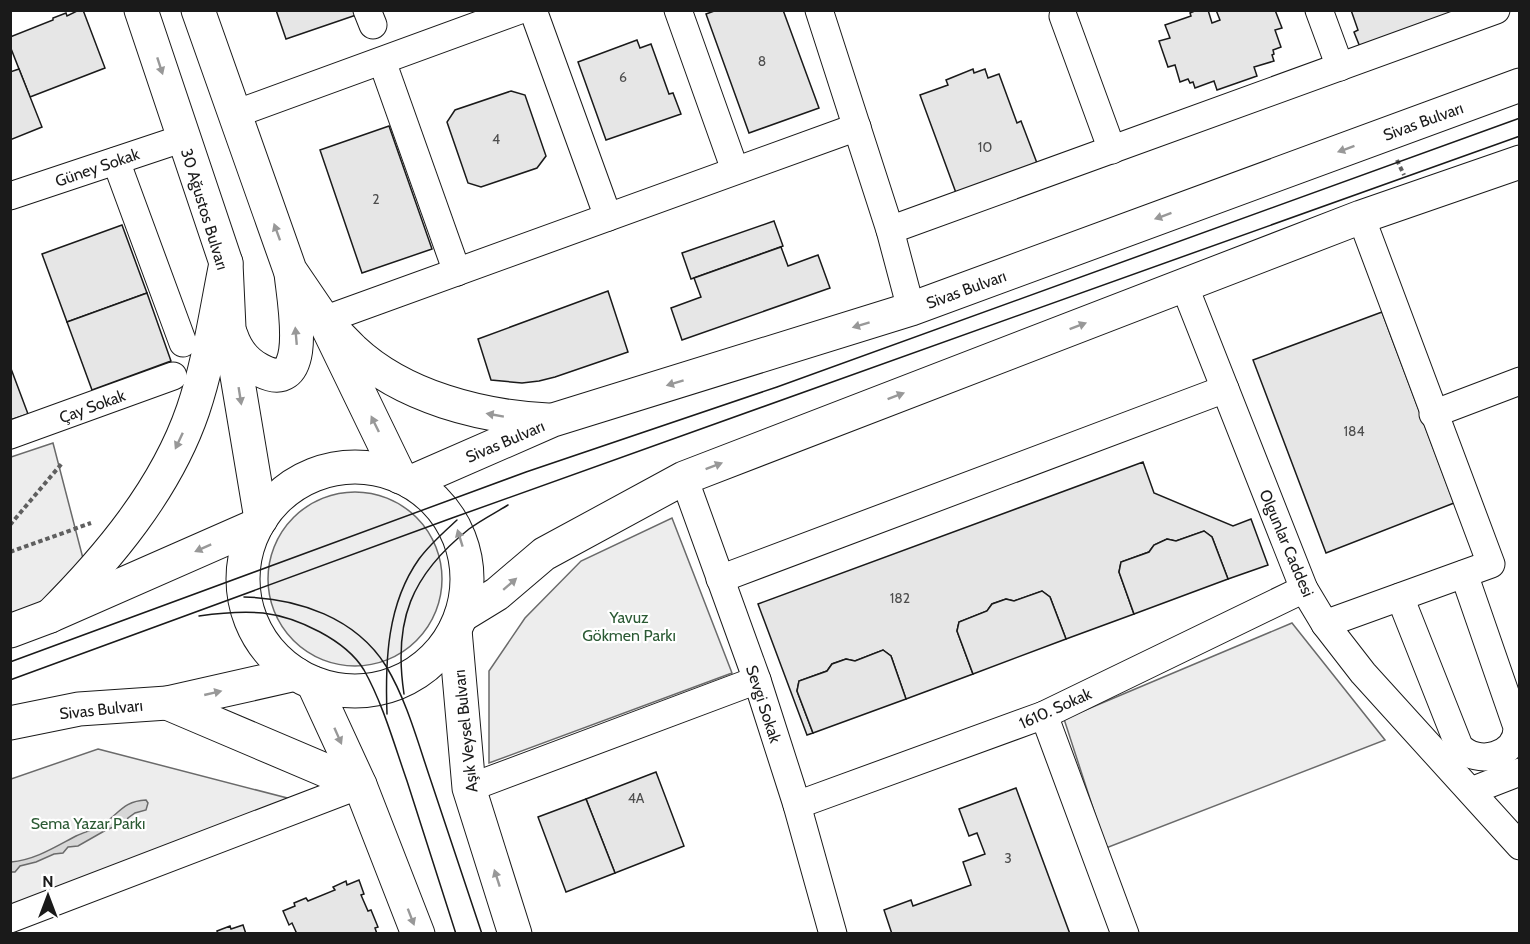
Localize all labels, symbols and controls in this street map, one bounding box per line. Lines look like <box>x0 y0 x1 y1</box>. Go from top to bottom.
house number: 8 <box>758 52 766 70</box>
one-way arrow <box>155 57 165 75</box>
house number: 6 <box>619 68 627 86</box>
street label: Sivas Bulvarı <box>1381 98 1466 145</box>
house number: 4 <box>492 130 500 148</box>
house number: 10 <box>978 138 992 156</box>
street label: Güney Sokak <box>53 144 143 191</box>
one-way arrow <box>1337 145 1355 154</box>
street label: 30 Ağustos Bulvarı <box>177 146 232 272</box>
house number: 2 <box>372 190 380 208</box>
one-way arrow <box>1154 212 1172 222</box>
one-way arrow <box>271 223 281 241</box>
street label: Sivas Bulvarı <box>924 266 1009 313</box>
one-way arrow <box>852 320 870 330</box>
one-way arrow <box>1069 321 1087 331</box>
one-way arrow <box>291 326 301 345</box>
one-way arrow <box>666 378 684 388</box>
street label: Çay Sokak <box>57 385 129 427</box>
one-way arrow <box>236 387 245 406</box>
one-way arrow <box>887 391 905 401</box>
one-way arrow <box>485 410 504 419</box>
one-way arrow <box>370 415 380 433</box>
street label: Sivas Bulvarı <box>463 416 547 467</box>
house number: 184 <box>1343 422 1365 440</box>
one-way arrow <box>175 433 184 450</box>
one-way arrow <box>705 461 723 471</box>
street label: Olgunlar Caddesi <box>1255 487 1318 600</box>
one-way arrow <box>455 529 464 547</box>
one-way arrow <box>195 544 212 553</box>
one-way arrow <box>502 577 517 590</box>
house number: 182 <box>890 589 910 607</box>
park label: Yavuz Gökmen Parkı <box>582 608 676 645</box>
street label: Sevgi Sokak <box>742 663 785 746</box>
street label: Aşık Veysel Bulvarı <box>450 669 481 793</box>
street label: 1610. Sokak <box>1016 684 1095 733</box>
one-way arrow <box>204 687 222 697</box>
street label: Sivas Bulvarı <box>58 696 144 723</box>
one-way arrow <box>333 727 343 745</box>
house number: 4A <box>628 789 645 807</box>
park label: Sema Yazar Parkı <box>31 814 145 833</box>
house number: 3 <box>1004 849 1012 867</box>
north arrow <box>18 866 78 926</box>
one-way arrow <box>492 869 501 887</box>
text: N <box>42 872 54 891</box>
one-way arrow <box>406 908 416 926</box>

